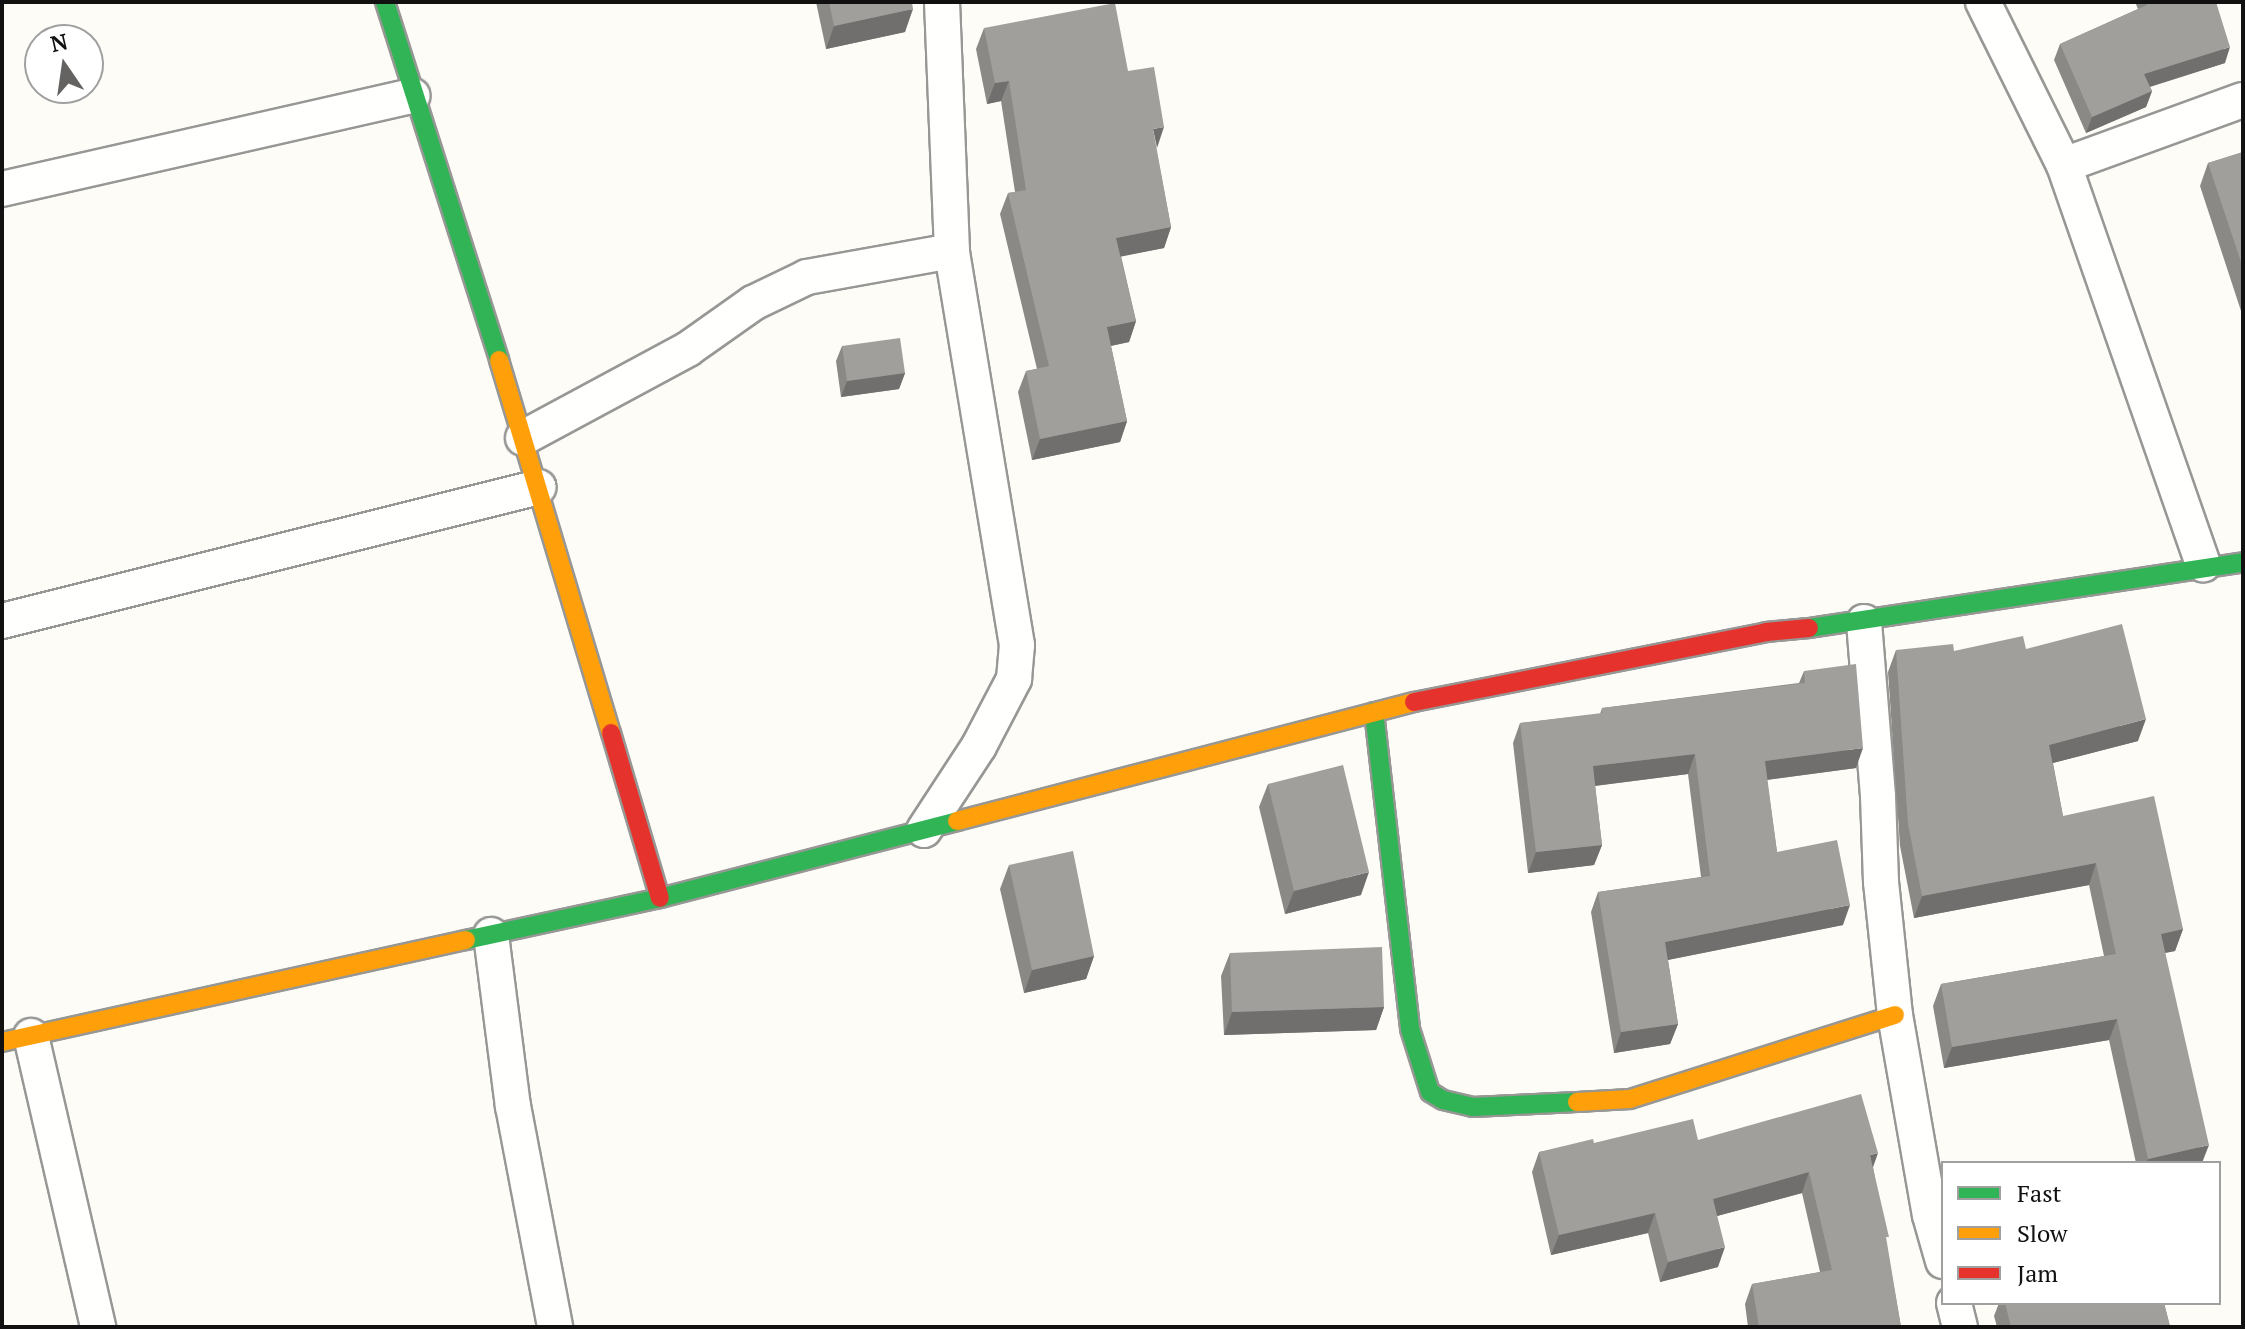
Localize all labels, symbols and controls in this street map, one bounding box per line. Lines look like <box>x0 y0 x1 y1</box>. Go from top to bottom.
north arrow <box>24 24 104 104</box>
text: N <box>48 26 70 58</box>
legend <box>1941 1161 2221 1305</box>
text: Fast <box>2017 1177 2061 1209</box>
text: Slow <box>2017 1217 2068 1249</box>
text: Jam <box>2017 1257 2058 1289</box>

